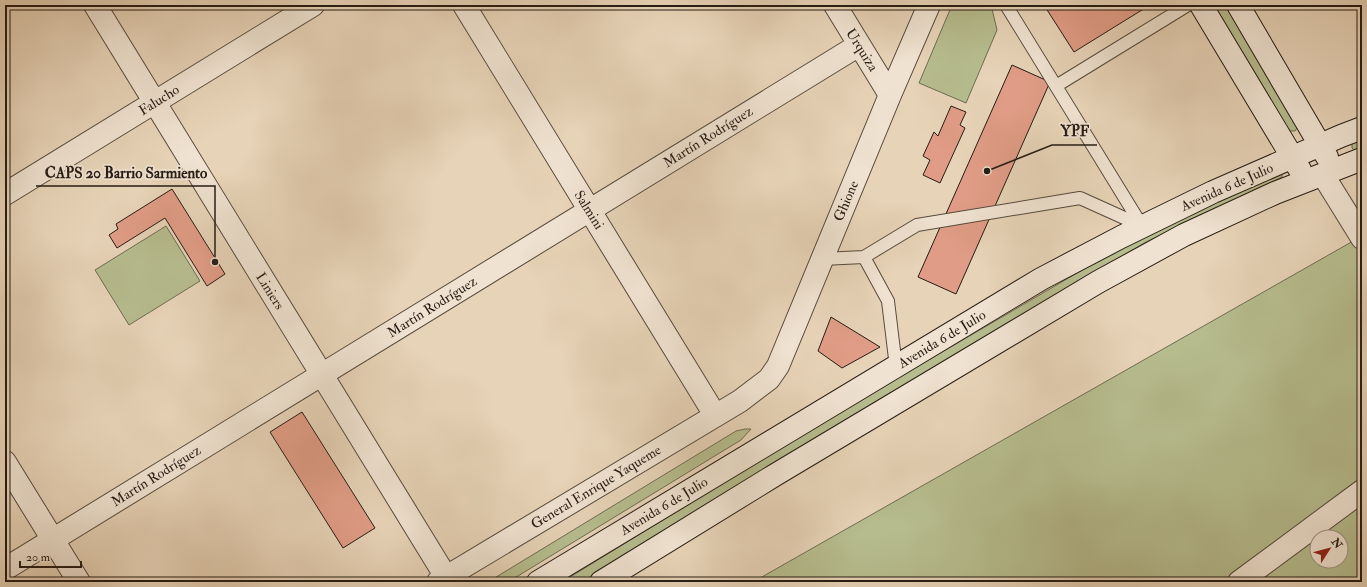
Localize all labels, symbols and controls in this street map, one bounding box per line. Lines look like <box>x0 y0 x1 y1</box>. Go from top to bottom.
street label: Urquiza <box>842 25 882 75</box>
street label: Falucho <box>136 81 183 119</box>
street label: Martín Rodríguez <box>660 103 756 171</box>
callout: YPF <box>1052 118 1097 145</box>
text: YPF <box>1060 122 1090 141</box>
callout: CAPS 20 Barrio Sarmiento <box>36 159 215 186</box>
street label: Avenida 6 de Julio <box>1177 159 1276 215</box>
text: CAPS 20 Barrio Sarmiento <box>45 164 208 183</box>
street label: Ghione <box>830 178 862 224</box>
street label: Salmini <box>570 187 608 233</box>
street label: Liniers <box>252 269 288 313</box>
street label: Martín Rodríguez <box>384 273 480 341</box>
street label: Avenida 6 de Julio <box>894 306 989 372</box>
street label: General Enrique Yaqueme <box>528 441 664 533</box>
street label: Martín Rodríguez <box>108 442 204 510</box>
street label: Avenida 6 de Julio <box>616 473 711 539</box>
north arrow <box>1309 529 1349 569</box>
text: N <box>1328 535 1346 552</box>
scale bar <box>20 543 81 569</box>
text: 20 m <box>26 550 51 565</box>

